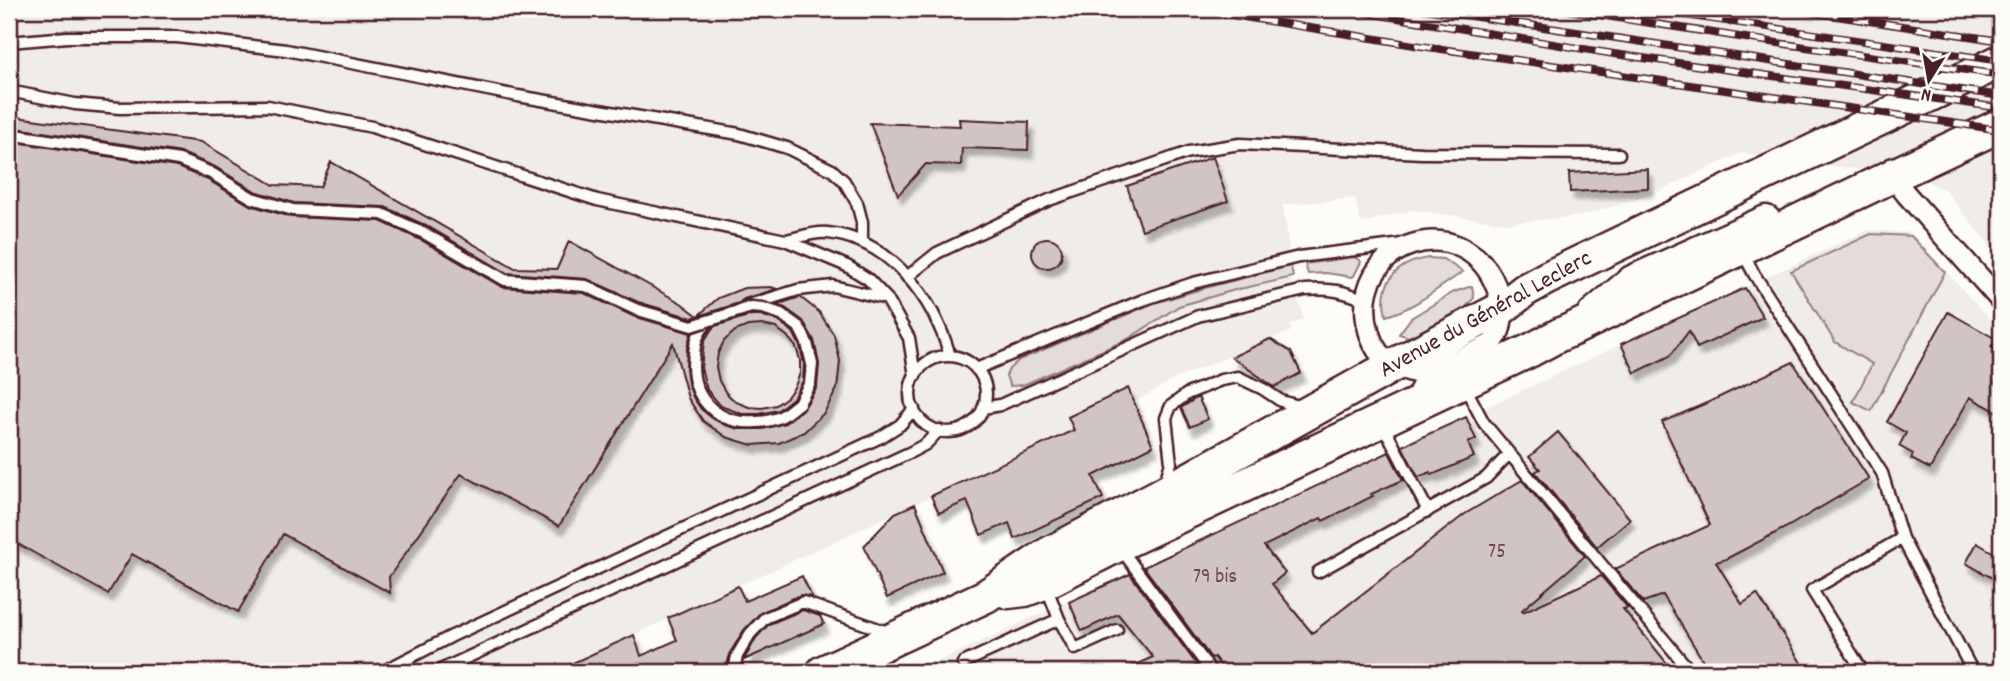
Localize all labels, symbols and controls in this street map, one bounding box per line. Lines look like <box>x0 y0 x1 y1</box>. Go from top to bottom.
north arrow <box>1895 46 1965 116</box>
text: N <box>1919 79 1934 107</box>
street label: Avenue du Général Leclerc <box>1374 242 1598 388</box>
house number: 75 <box>1488 538 1506 568</box>
house number: 79 bis <box>1193 563 1237 593</box>

